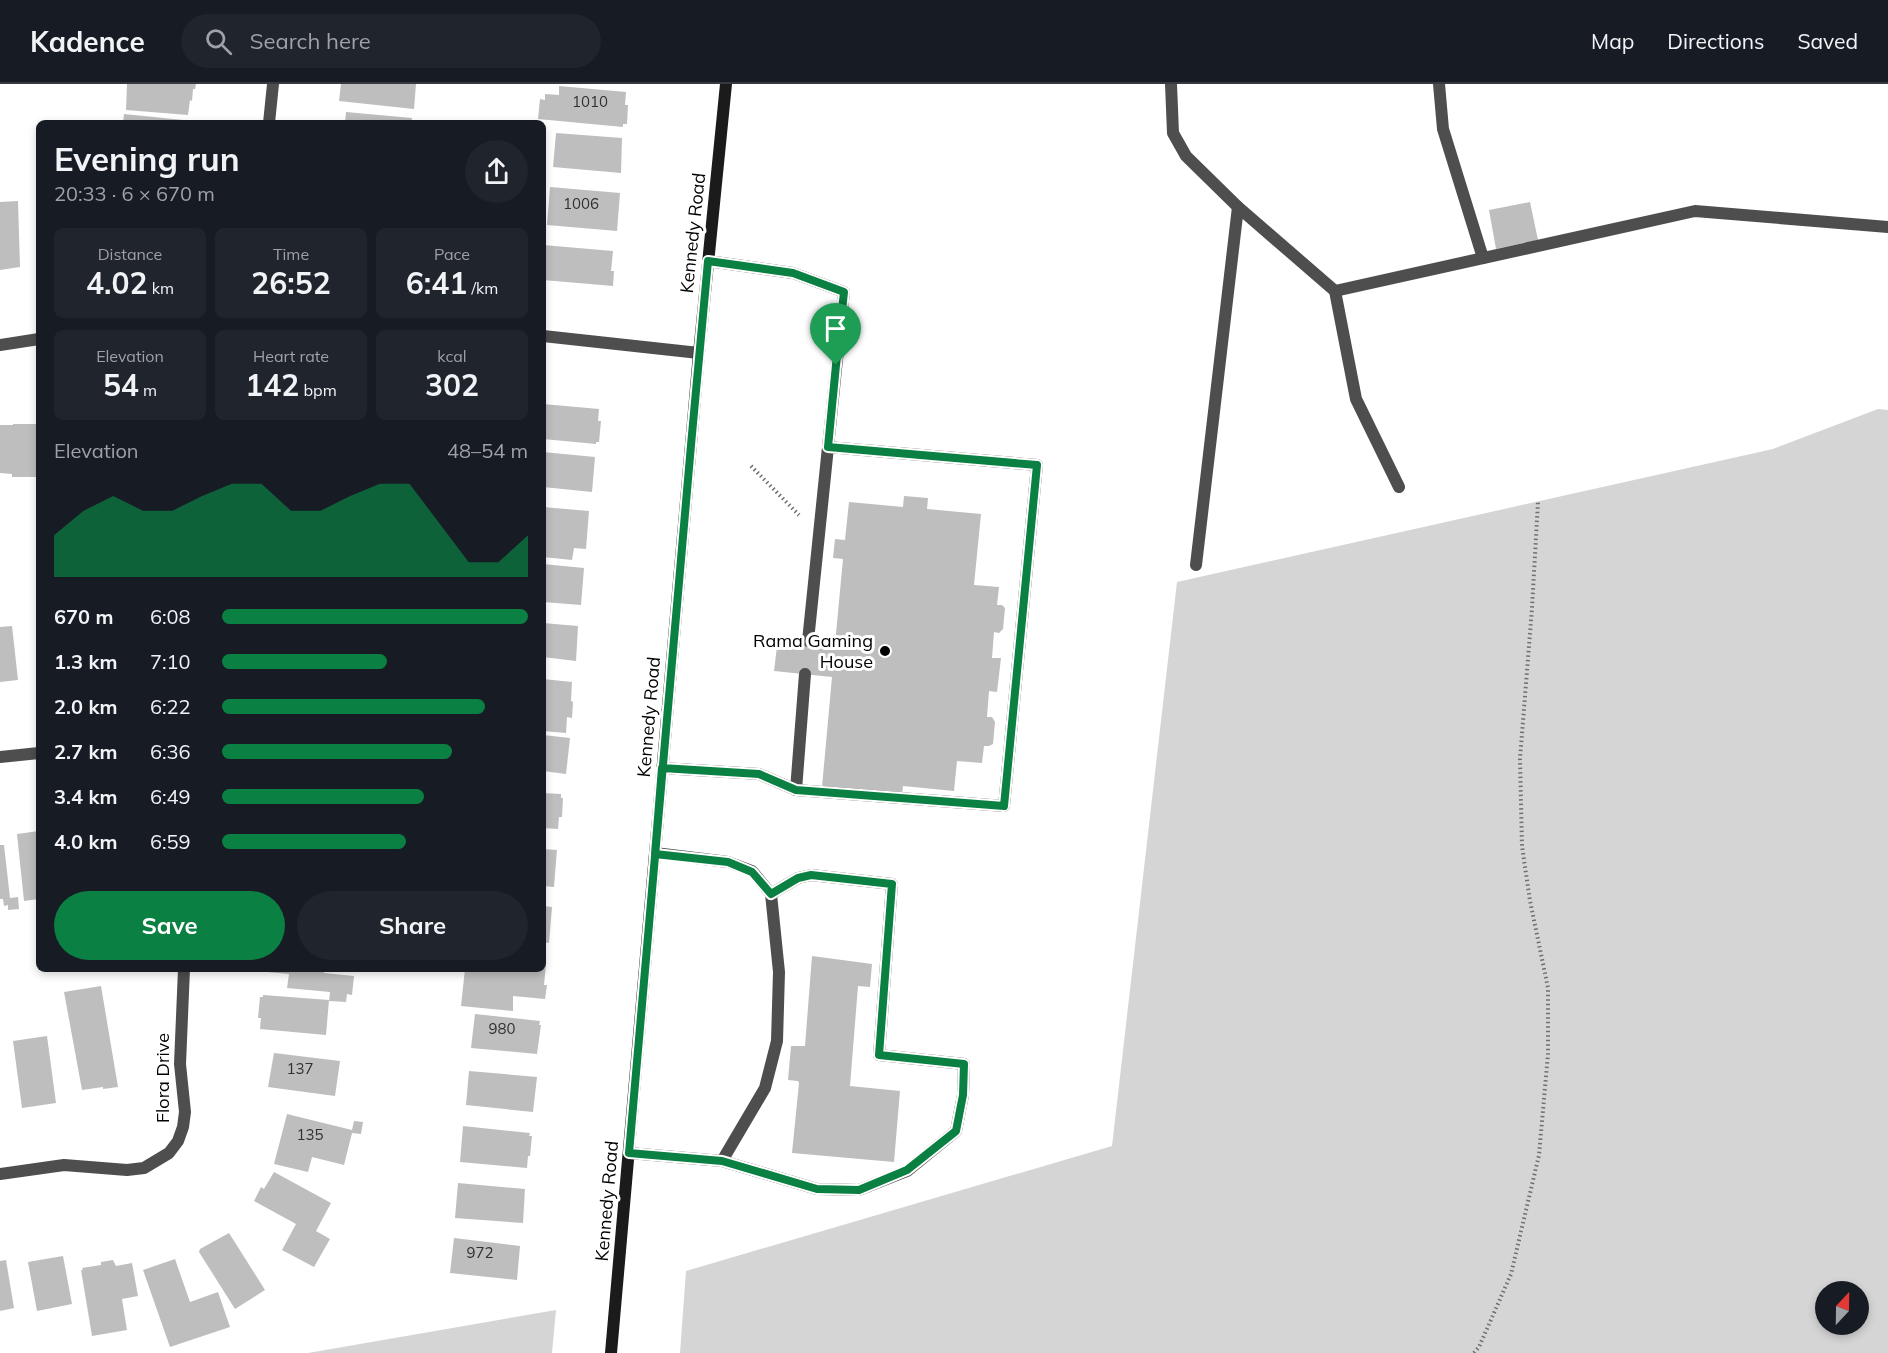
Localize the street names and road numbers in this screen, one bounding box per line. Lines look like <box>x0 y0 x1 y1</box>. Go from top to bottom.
street label: Kennedy Road <box>675 172 710 294</box>
street label: Kennedy Road <box>632 656 665 778</box>
street label: Flora Drive <box>151 1033 174 1123</box>
street label: Kennedy Road <box>590 1140 623 1262</box>

